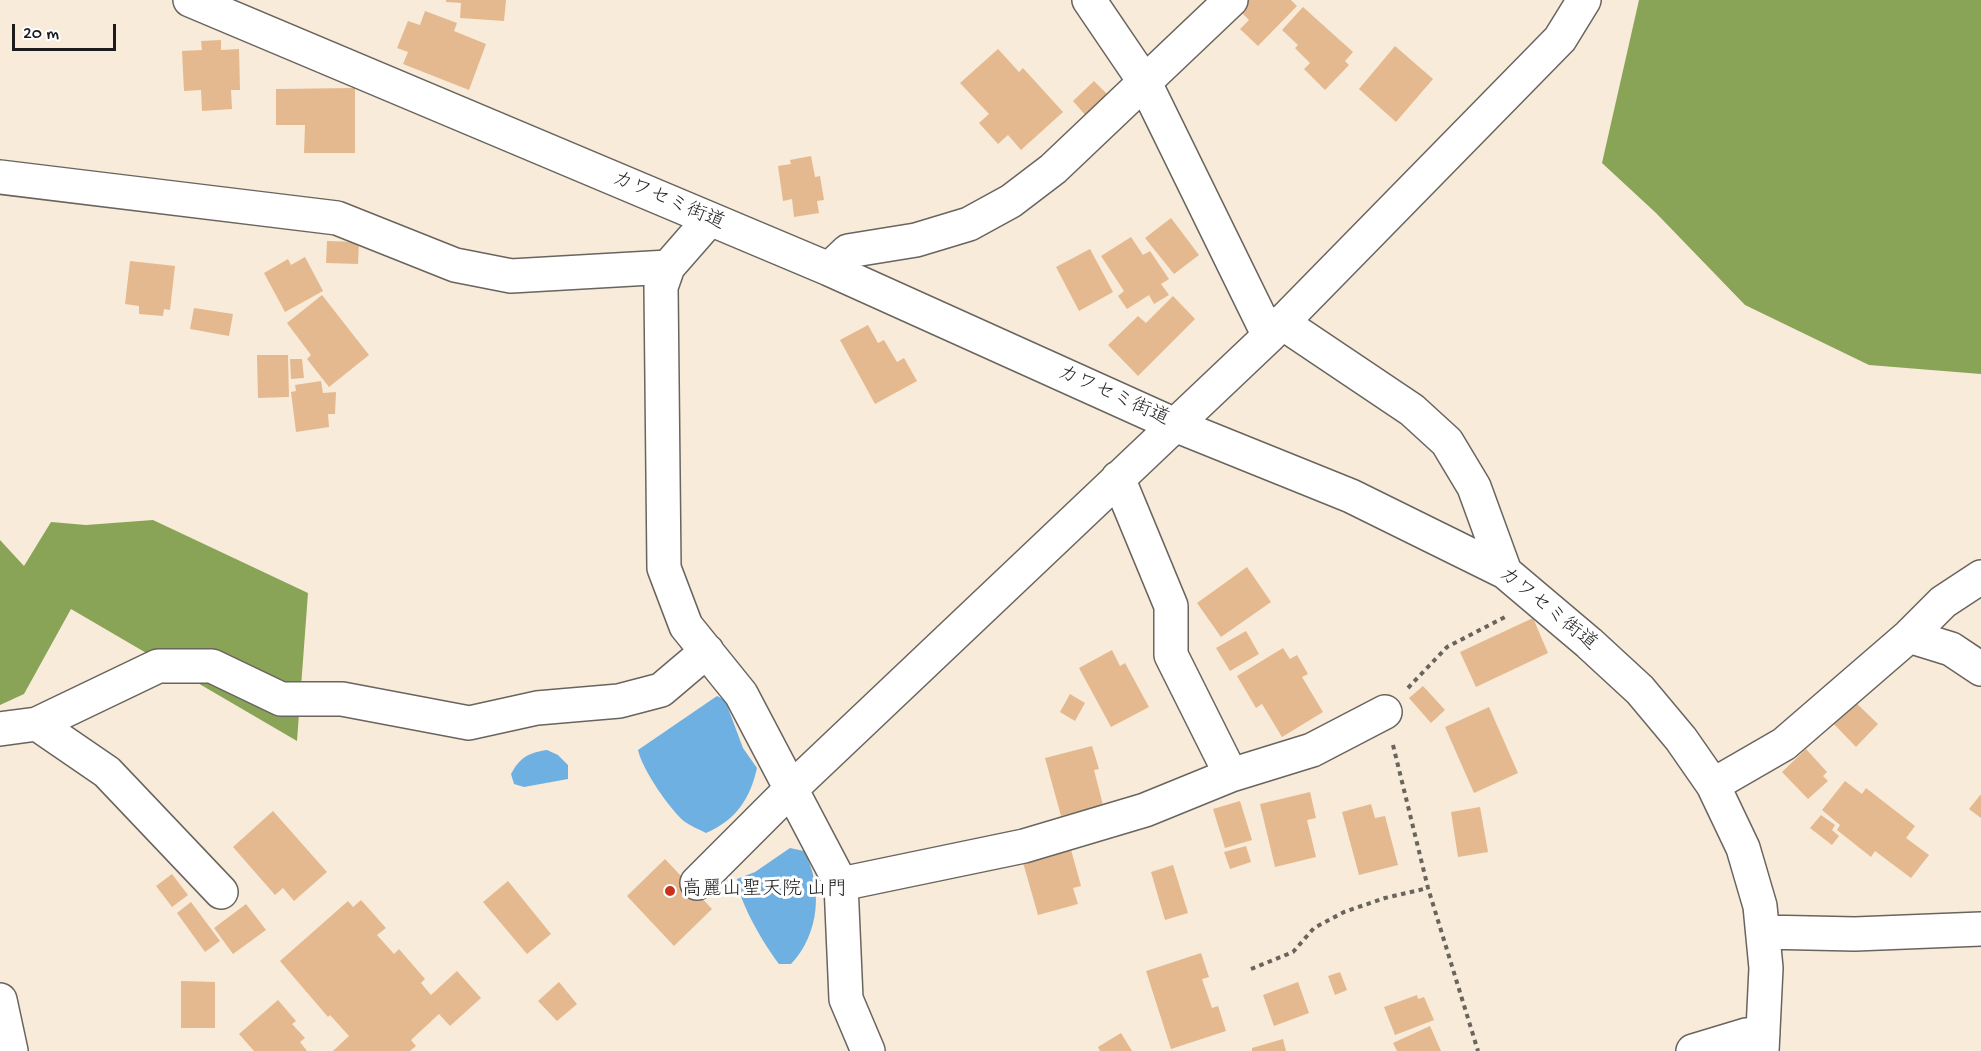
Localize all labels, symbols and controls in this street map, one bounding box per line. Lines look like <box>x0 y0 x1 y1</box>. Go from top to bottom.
scale bar <box>15 12 118 50</box>
text: 20 m <box>23 24 59 45</box>
street label: カワセミ街道 <box>608 168 728 236</box>
street label: カワセミ街道 <box>1053 362 1173 432</box>
street label: カワセミ街道 <box>1493 563 1601 657</box>
place label: 高麗山聖天院 山門 <box>682 879 847 903</box>
marker: 高麗山聖天院 山門 <box>663 884 677 898</box>

